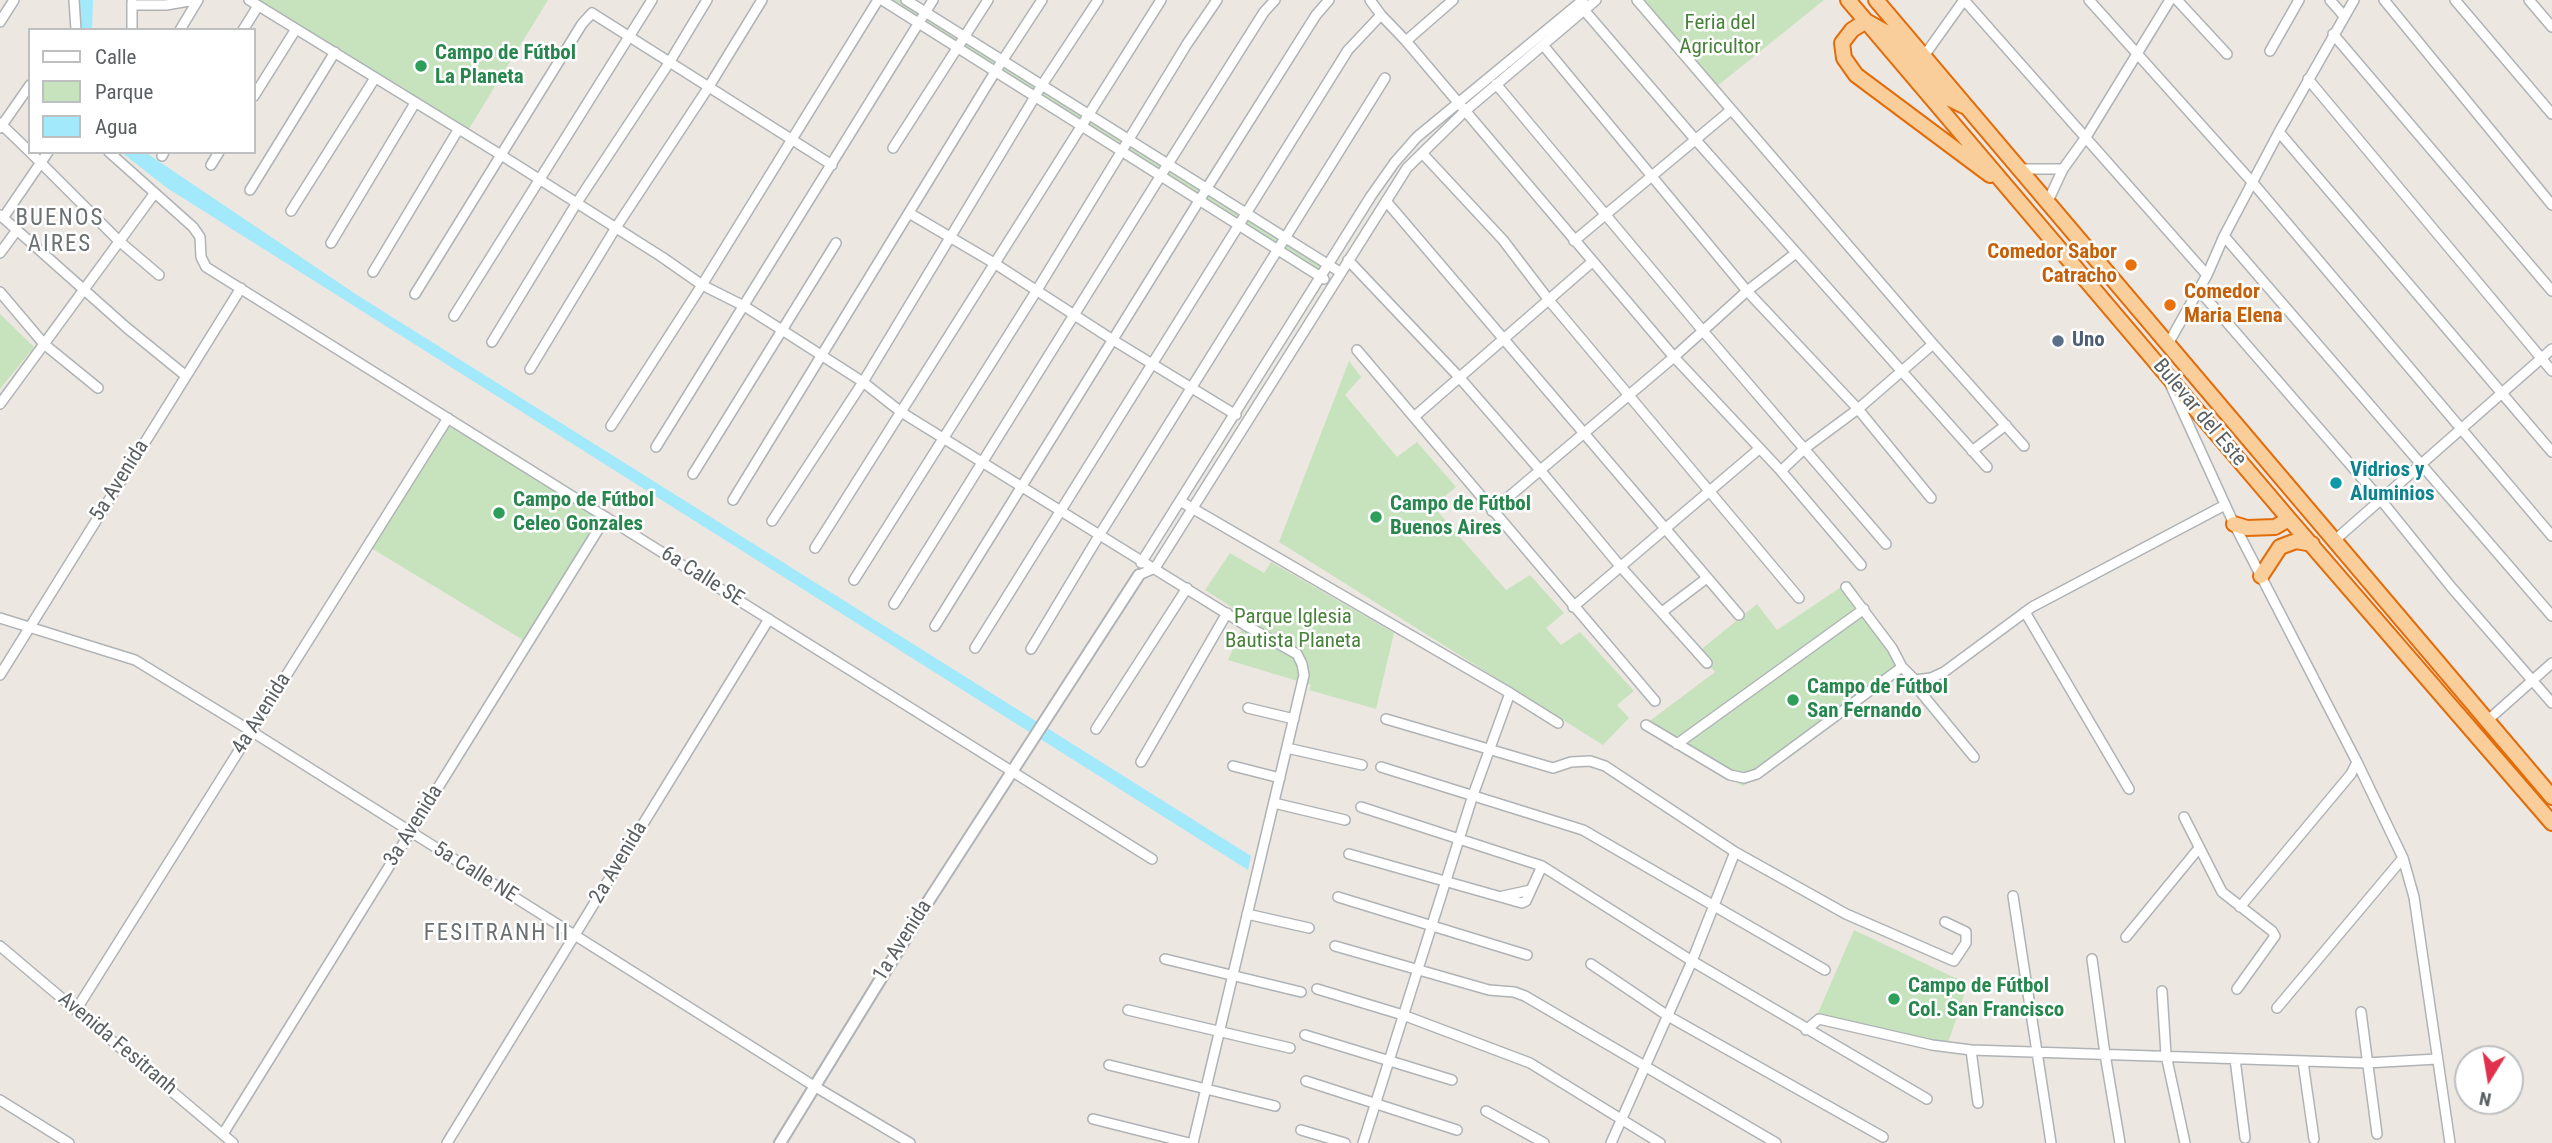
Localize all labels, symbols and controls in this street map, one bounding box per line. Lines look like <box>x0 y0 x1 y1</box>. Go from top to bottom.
park label: Feria del Agricultor <box>1679 11 1761 61</box>
legend <box>28 28 256 154</box>
place label: Campo de Fútbol La Planeta <box>435 41 576 91</box>
text: Calle <box>95 45 136 69</box>
marker: Campo de Fútbol La Planeta <box>413 58 429 74</box>
text: Parque <box>95 80 153 104</box>
text: Agua <box>95 115 138 139</box>
district label: BUENOS AIRES <box>16 205 104 259</box>
place label: Comedor Sabor Catracho <box>1987 240 2117 290</box>
marker: Comedor Sabor Catracho <box>2123 257 2139 273</box>
place label: Comedor Maria Elena <box>2184 280 2283 330</box>
marker: Comedor Maria Elena <box>2162 297 2178 313</box>
place label: Uno <box>2072 328 2105 354</box>
marker: Uno <box>2050 333 2066 349</box>
street label: Bulevar del Este <box>2147 354 2251 472</box>
street label: 5a Avenida <box>85 436 155 526</box>
place label: Vidrios y Aluminios <box>2350 458 2435 508</box>
marker: Vidrios y Aluminios <box>2328 475 2344 491</box>
place label: Campo de Fútbol Celeo Gonzales <box>513 488 654 538</box>
place label: Campo de Fútbol Buenos Aires <box>1390 492 1531 542</box>
marker: Campo de Fútbol Celeo Gonzales <box>491 505 507 521</box>
marker: Campo de Fútbol Buenos Aires <box>1368 509 1384 525</box>
street label: 6a Calle SE <box>656 542 748 612</box>
park label: Parque Iglesia Bautista Planeta <box>1225 605 1361 655</box>
street label: 4a Avenida <box>227 669 297 759</box>
place label: Campo de Fútbol San Fernando <box>1807 675 1948 725</box>
marker: Campo de Fútbol San Fernando <box>1785 692 1801 708</box>
street label: 3a Avenida <box>379 781 449 871</box>
street label: 2a Avenida <box>585 818 653 908</box>
street label: 5a Calle NE <box>428 837 522 909</box>
street label: 1a Avenida <box>868 896 938 986</box>
district label: FESITRANH II <box>425 920 569 948</box>
place label: Campo de Fútbol Col. San Francisco <box>1908 974 2064 1024</box>
street label: Avenida Fesitranh <box>52 987 182 1101</box>
marker: Campo de Fútbol Col. San Francisco <box>1886 991 1902 1007</box>
north arrow <box>2454 1045 2524 1115</box>
text: N <box>2477 1087 2493 1112</box>

